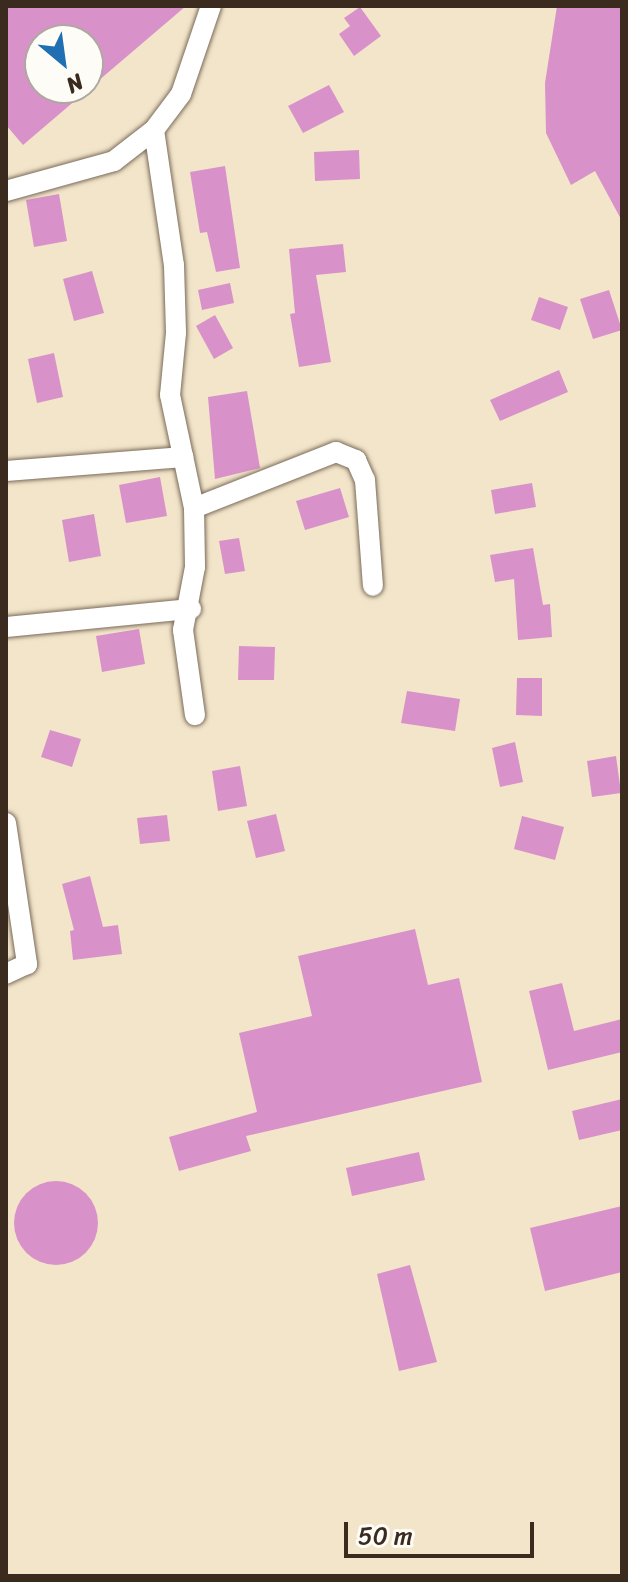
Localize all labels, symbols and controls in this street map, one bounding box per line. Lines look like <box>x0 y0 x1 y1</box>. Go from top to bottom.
north arrow <box>24 24 104 104</box>
text: N <box>59 63 91 104</box>
scale bar <box>348 1506 538 1556</box>
text: 50 m <box>358 1515 413 1557</box>

